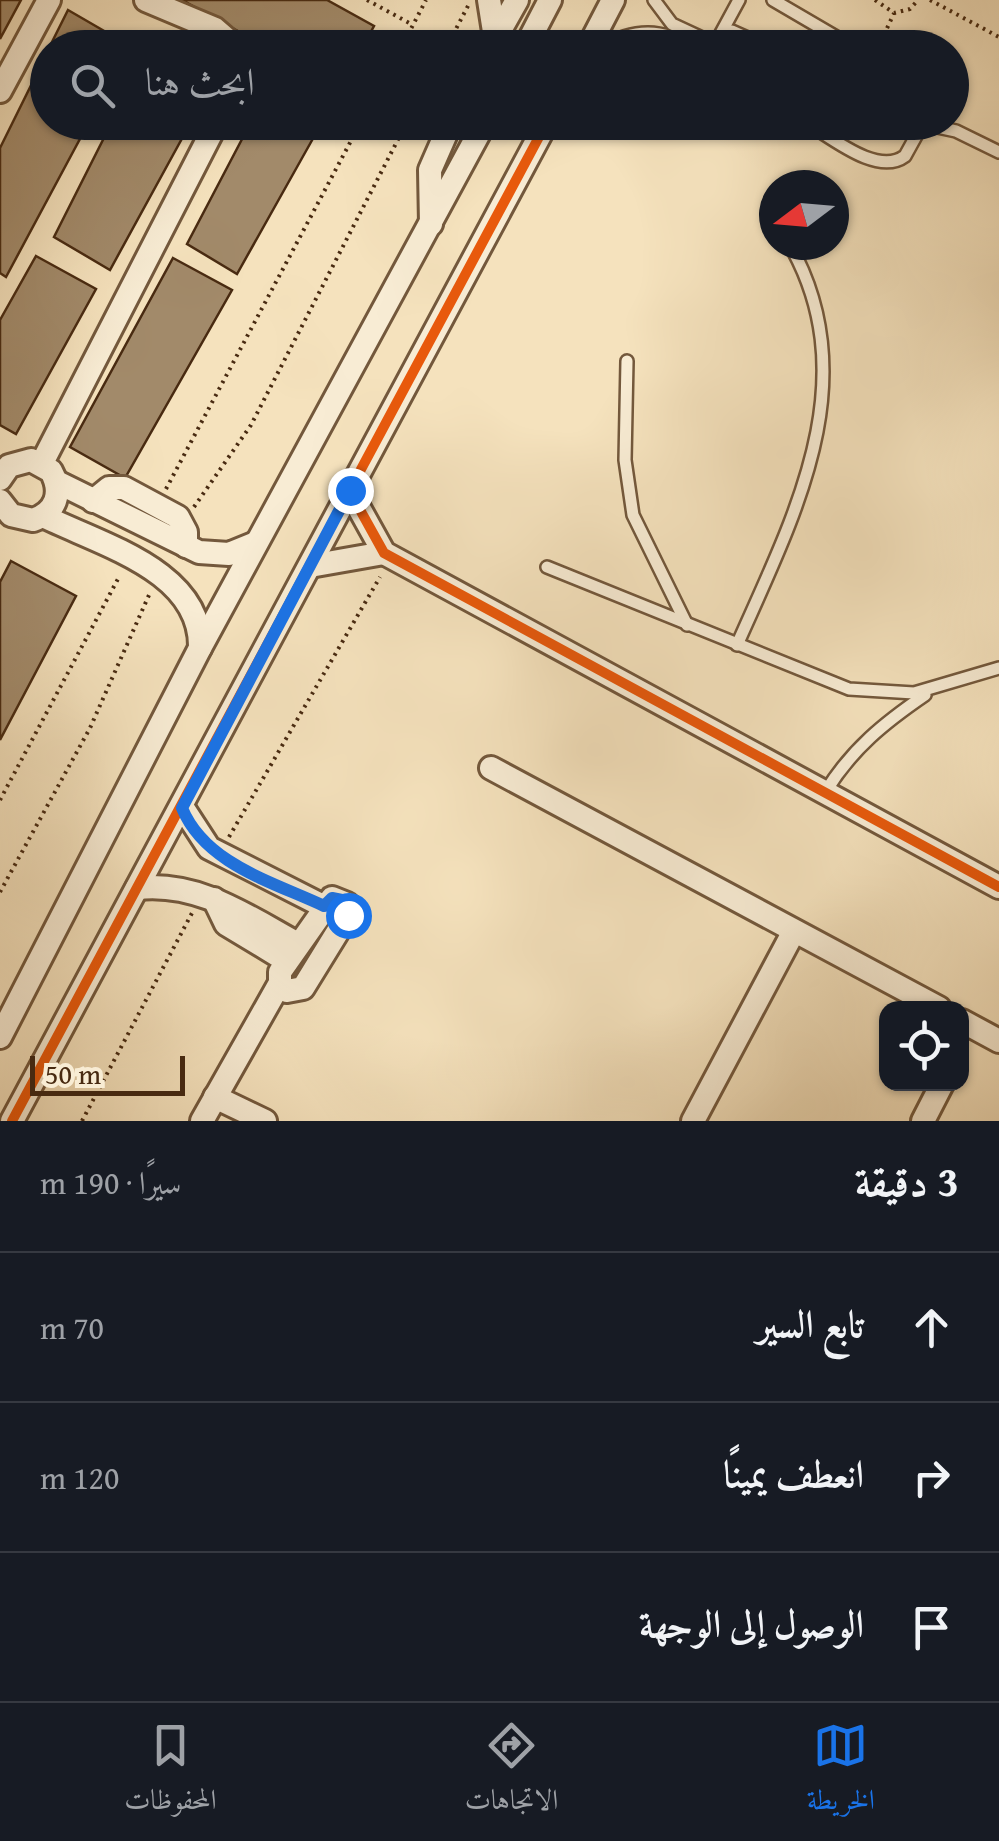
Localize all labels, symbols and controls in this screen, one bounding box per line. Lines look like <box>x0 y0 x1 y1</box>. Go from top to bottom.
search box <box>30 30 969 140</box>
text: ابحث هنا <box>145 53 255 109</box>
icon: search <box>65 58 120 113</box>
north arrow <box>759 170 849 260</box>
route end <box>328 468 374 514</box>
route start <box>326 893 372 939</box>
map controls <box>879 1001 969 1091</box>
button: locate <box>879 1001 969 1091</box>
scale bar <box>30 1051 185 1096</box>
text: 50 m <box>45 1053 101 1094</box>
text: 3 دقيقة <box>855 1150 959 1211</box>
text: سيرًا · 190 m <box>40 1159 182 1206</box>
text: تابع السير <box>756 1295 864 1351</box>
icon: ahead <box>904 1300 959 1355</box>
text: 70 m <box>40 1304 104 1351</box>
text: انعطف يمينًا <box>723 1445 864 1501</box>
icon: right <box>904 1450 959 1505</box>
text: 120 m <box>40 1454 119 1501</box>
text: الوصول إلى الوجهة <box>639 1595 864 1651</box>
icon: arrive <box>904 1600 959 1655</box>
tab: المحفوظات <box>124 1718 216 1827</box>
tab: الاتجاهات <box>465 1718 558 1827</box>
tab: الخريطة <box>807 1718 875 1827</box>

